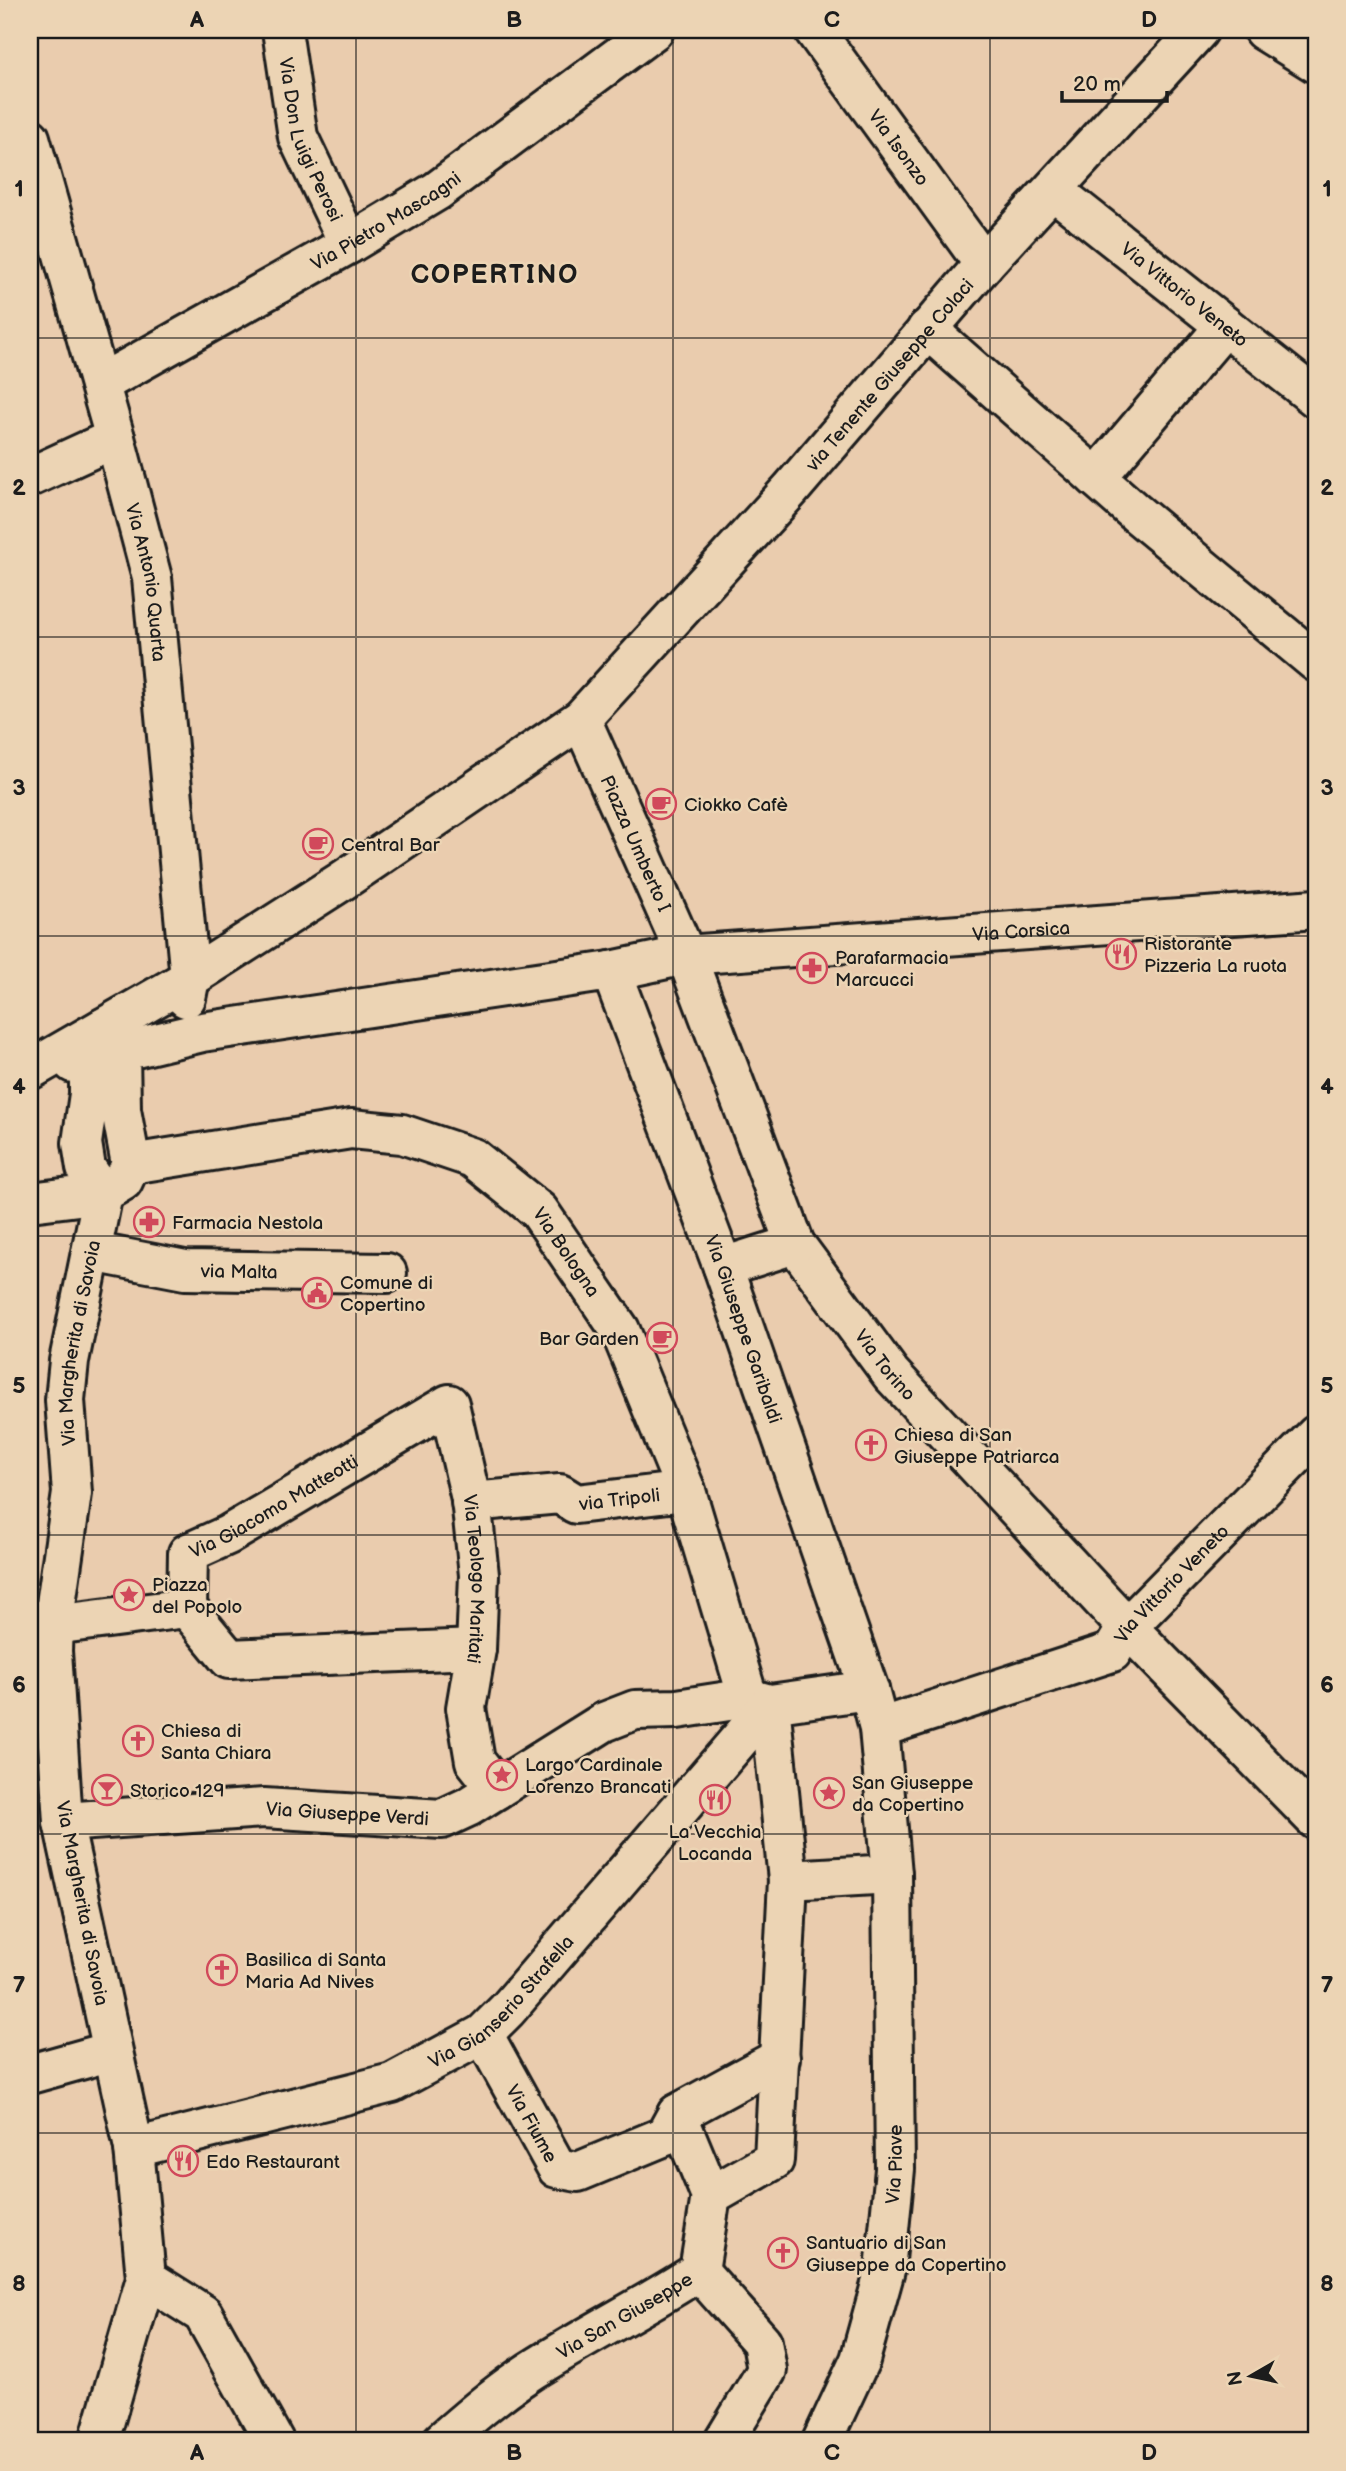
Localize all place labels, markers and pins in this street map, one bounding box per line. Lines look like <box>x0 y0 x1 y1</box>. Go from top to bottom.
cafe icon: Ciokko Cafè <box>644 787 678 821</box>
place label: Ciokko Cafè <box>684 794 788 817</box>
cafe icon: Central Bar <box>301 827 335 861</box>
place label: Central Bar <box>341 834 441 857</box>
place label: Ristorante Pizzeria La ruota <box>1144 933 1287 978</box>
restaurant icon: Ristorante Pizzeria La ruota <box>1104 937 1138 971</box>
place label: Parafarmacia Marcucci <box>835 947 949 992</box>
pharmacy icon: Parafarmacia Marcucci <box>795 951 829 985</box>
pharmacy icon: Farmacia Nestola <box>132 1205 166 1239</box>
place label: Farmacia Nestola <box>172 1212 323 1235</box>
place label: Comune di Copertino <box>340 1272 433 1317</box>
public building icon: Comune di Copertino <box>300 1276 334 1310</box>
cafe icon: Bar Garden <box>645 1321 679 1355</box>
place label: Bar Garden <box>539 1328 639 1351</box>
place label: Chiesa di San Giuseppe Patriarca <box>894 1424 1060 1469</box>
church icon: Chiesa di San Giuseppe Patriarca <box>854 1428 888 1462</box>
place label: Piazza del Popolo <box>152 1574 242 1619</box>
place icon: Piazza del Popolo <box>112 1578 146 1612</box>
place label: Chiesa di Santa Chiara <box>161 1720 272 1765</box>
church icon: Chiesa di Santa Chiara <box>121 1724 155 1758</box>
place label: Largo Cardinale Lorenzo Brancati <box>525 1754 672 1799</box>
place icon: Largo Cardinale Lorenzo Brancati <box>485 1758 519 1792</box>
place label: San Giuseppe da Copertino <box>852 1772 973 1817</box>
bar icon: Storico 129 <box>90 1773 124 1807</box>
place icon: San Giuseppe da Copertino <box>812 1776 846 1810</box>
place label: Storico 129 <box>130 1780 224 1803</box>
restaurant icon: La Vecchia Locanda <box>698 1783 732 1817</box>
place label: La Vecchia Locanda <box>668 1821 762 1866</box>
place label: Basilica di Santa Maria Ad Nives <box>245 1949 386 1994</box>
church icon: Basilica di Santa Maria Ad Nives <box>205 1953 239 1987</box>
restaurant icon: Edo Restaurant <box>166 2144 200 2178</box>
place label: Edo Restaurant <box>206 2151 340 2174</box>
place label: Santuario di San Giuseppe da Copertino <box>806 2232 1007 2277</box>
church icon: Santuario di San Giuseppe da Copertino <box>766 2236 800 2270</box>

